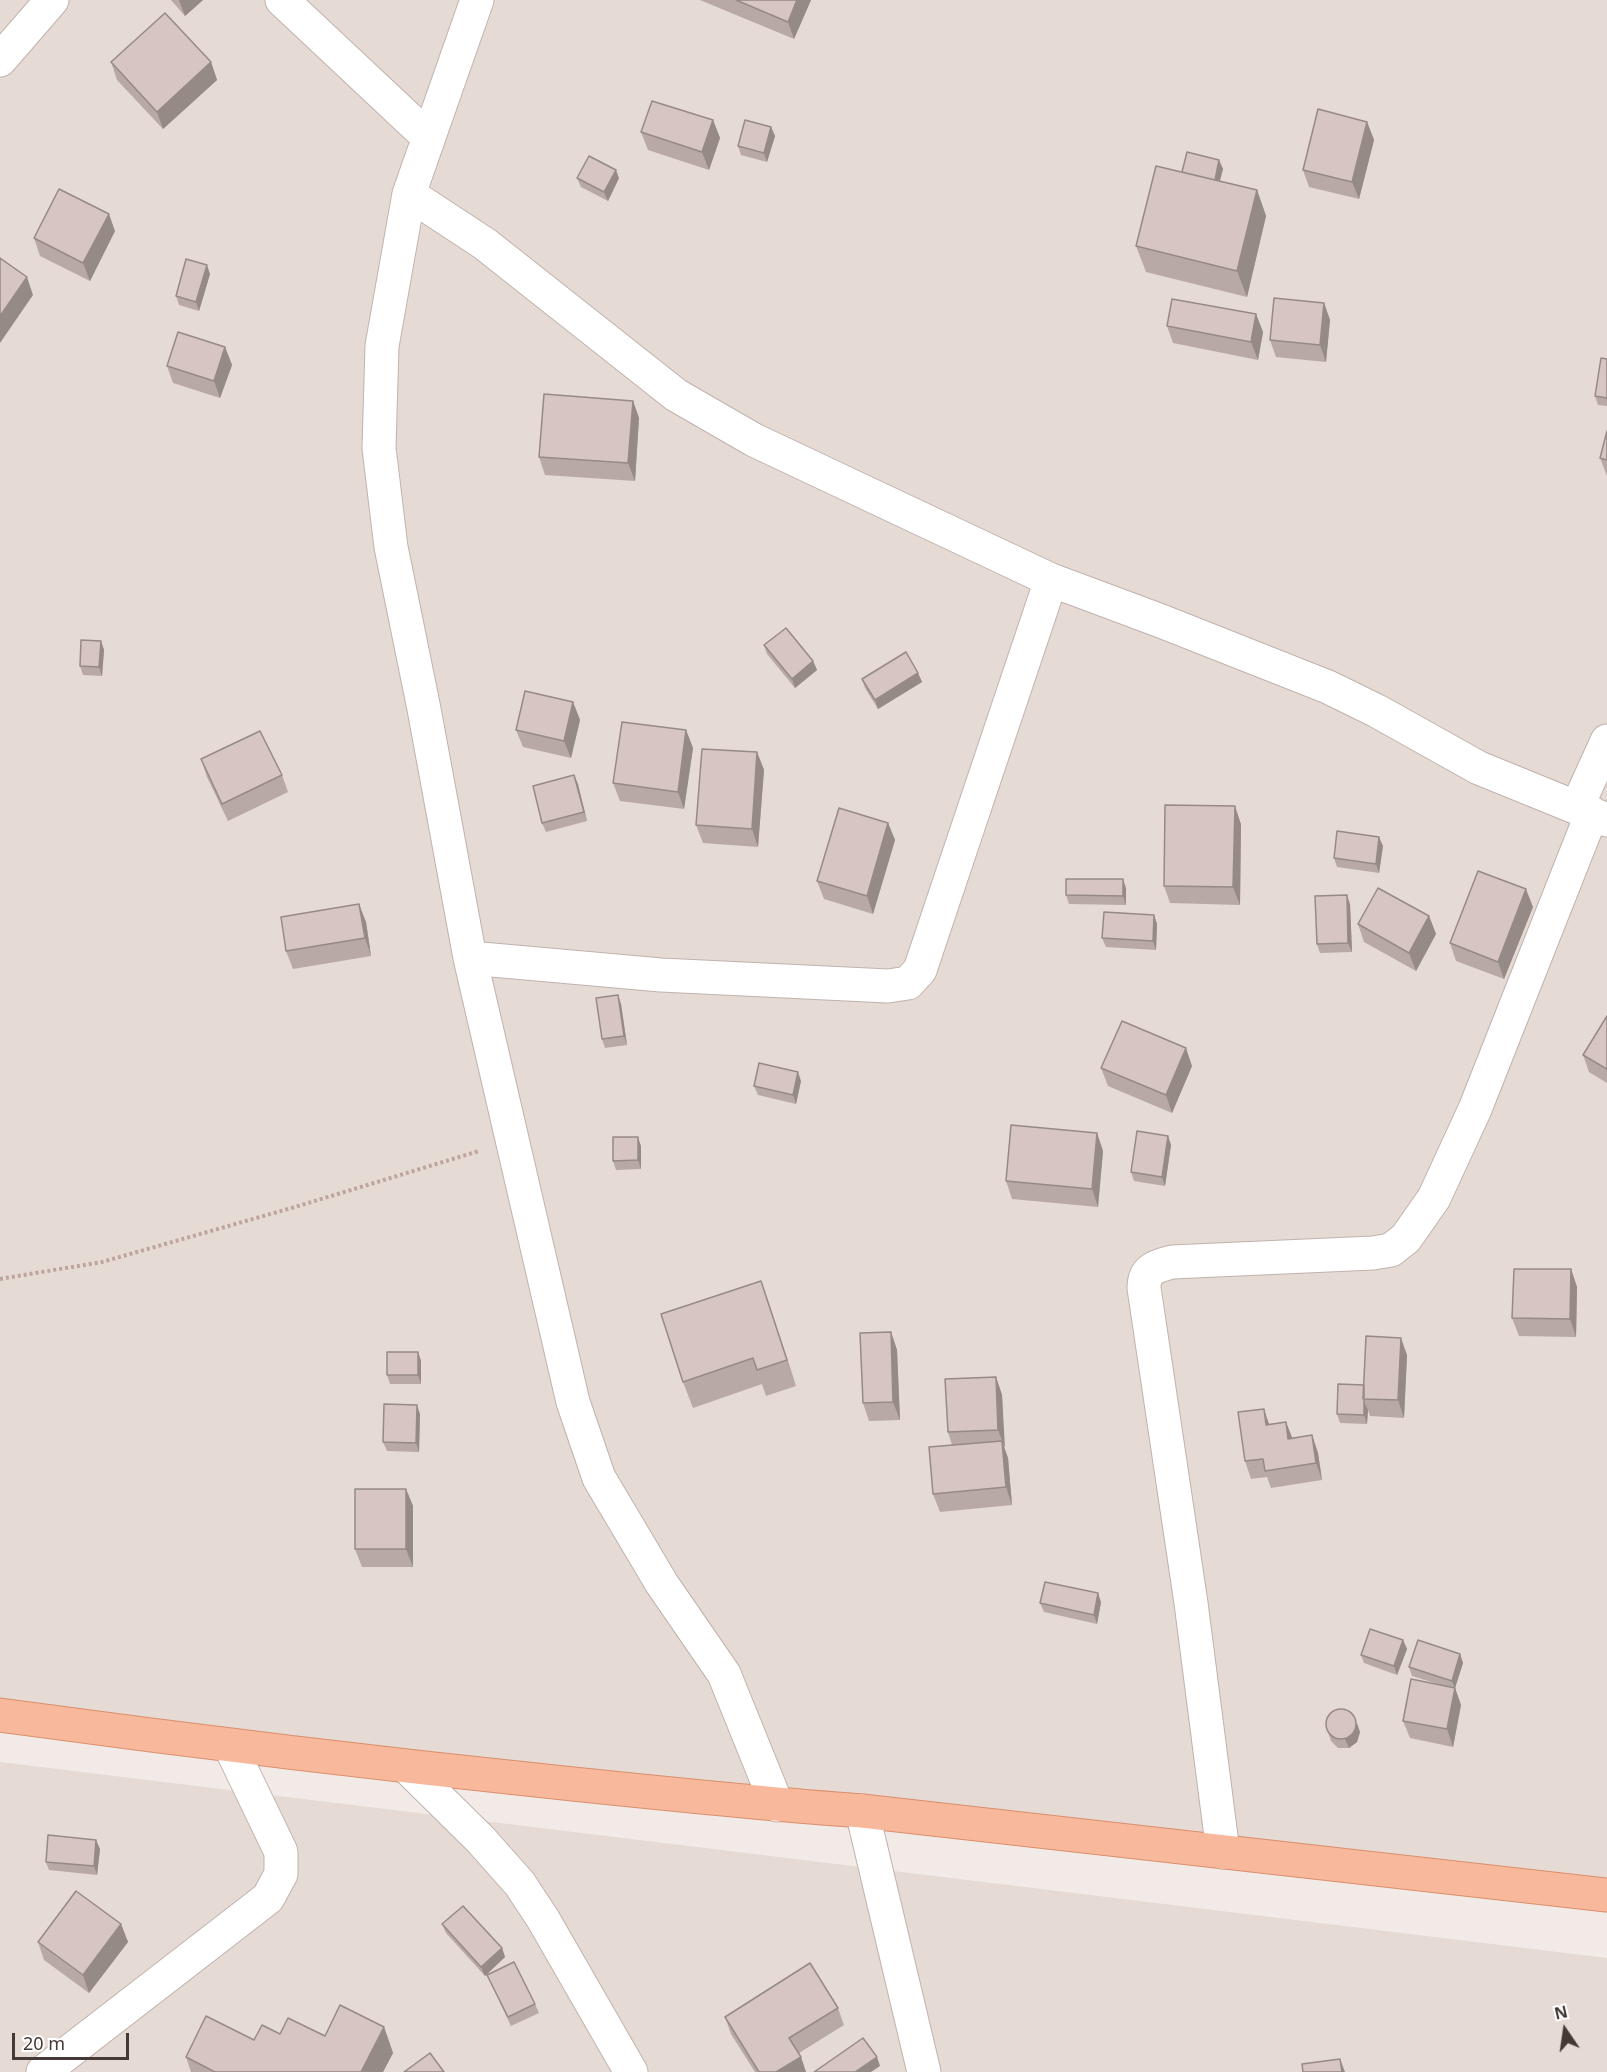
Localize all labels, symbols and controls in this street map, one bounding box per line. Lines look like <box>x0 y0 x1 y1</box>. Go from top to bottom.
north arrow <box>1535 2000 1595 2060</box>
text: N <box>1552 2000 1570 2025</box>
scale bar <box>15 2021 132 2059</box>
text: 20 m <box>23 2031 65 2055</box>

